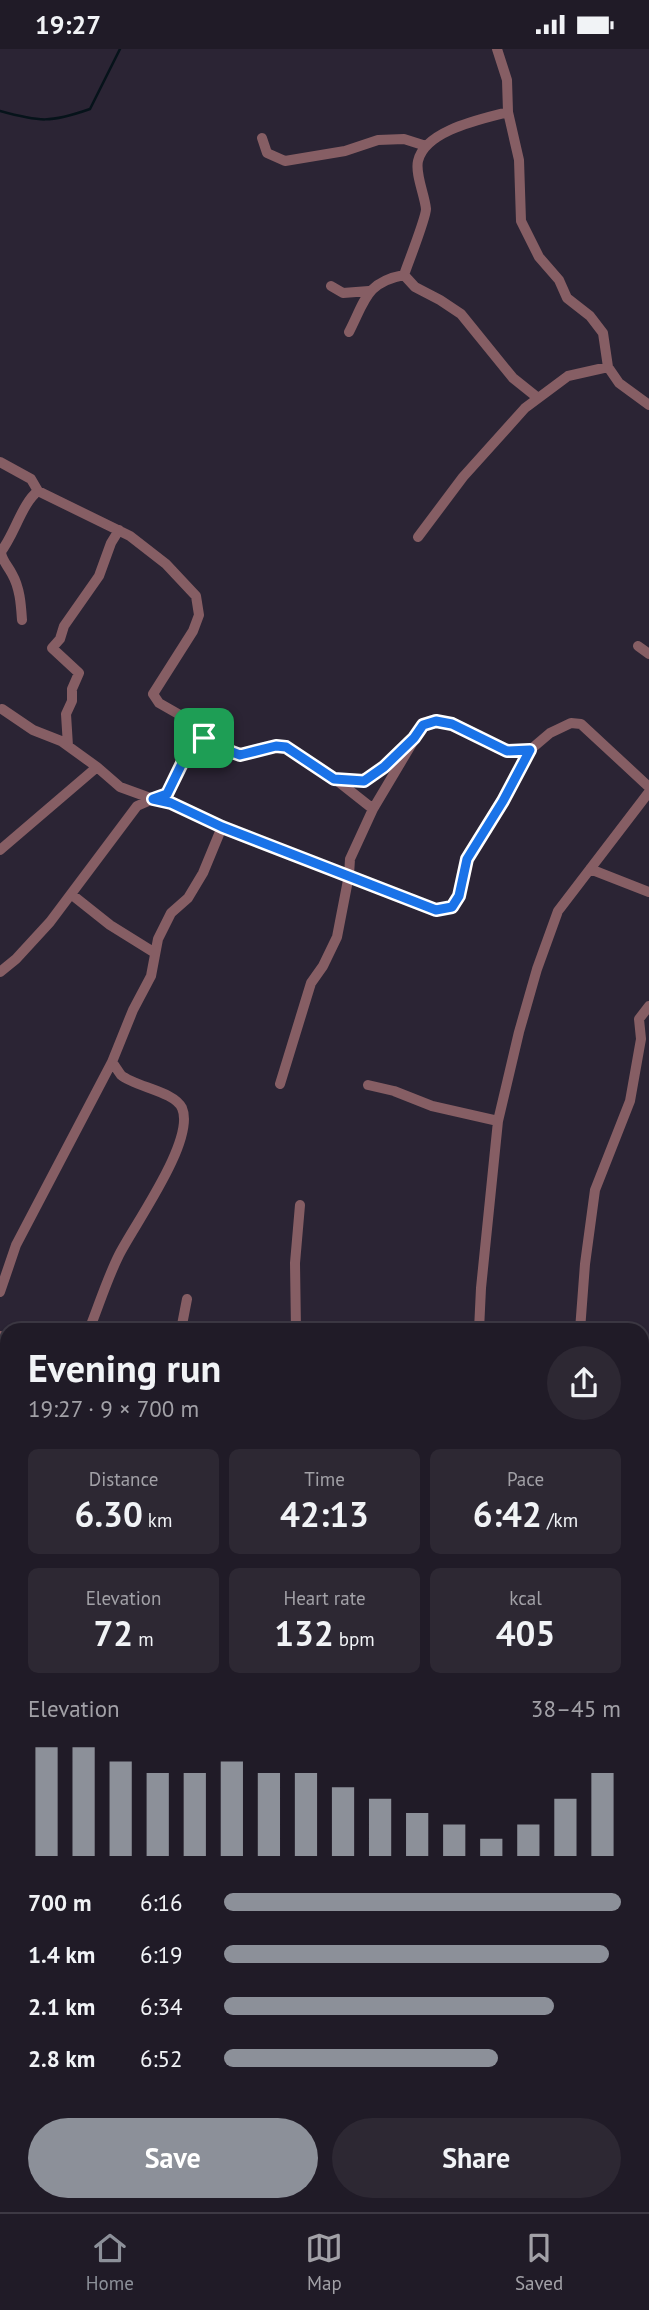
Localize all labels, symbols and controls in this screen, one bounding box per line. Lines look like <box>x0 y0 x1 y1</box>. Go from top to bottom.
text: 19:27 <box>35 8 101 41</box>
pin <box>174 708 234 768</box>
icon: arrive <box>185 719 223 757</box>
text: Evening run <box>28 1343 221 1392</box>
button: share <box>547 1346 621 1420</box>
text: 19:27 · 9 × 700 m <box>28 1394 199 1423</box>
text: Distance <box>89 1467 158 1491</box>
text: Time <box>304 1467 345 1491</box>
text: Pace <box>507 1467 544 1491</box>
text: 6.30 <box>75 1491 143 1537</box>
text: 42:13 <box>280 1491 369 1537</box>
text: 6:42 <box>473 1491 542 1537</box>
text: km <box>143 1508 172 1532</box>
text: /km <box>542 1508 578 1532</box>
text: Elevation <box>86 1586 161 1610</box>
text: Heart rate <box>283 1586 366 1610</box>
text: kcal <box>509 1586 542 1610</box>
text: 72 <box>93 1610 133 1656</box>
text: 132 <box>274 1610 334 1656</box>
text: 405 <box>496 1610 555 1656</box>
text: m <box>133 1627 154 1651</box>
text: bpm <box>334 1627 375 1651</box>
text: Elevation <box>28 1694 120 1723</box>
text: 38–45 m <box>531 1694 621 1723</box>
text: 700 m <box>28 1888 91 1917</box>
text: 6:16 <box>140 1888 183 1917</box>
text: 1.4 km <box>28 1940 95 1969</box>
text: 6:19 <box>140 1940 183 1969</box>
text: 2.1 km <box>28 1992 95 2021</box>
text: 6:34 <box>140 1992 183 2021</box>
text: 2.8 km <box>28 2044 95 2073</box>
text: 6:52 <box>140 2044 183 2073</box>
button: Save <box>28 2118 318 2198</box>
button: Share <box>332 2118 621 2198</box>
tab: Home <box>86 2229 134 2295</box>
tab: Map <box>305 2229 343 2295</box>
tab: Saved <box>515 2229 563 2295</box>

